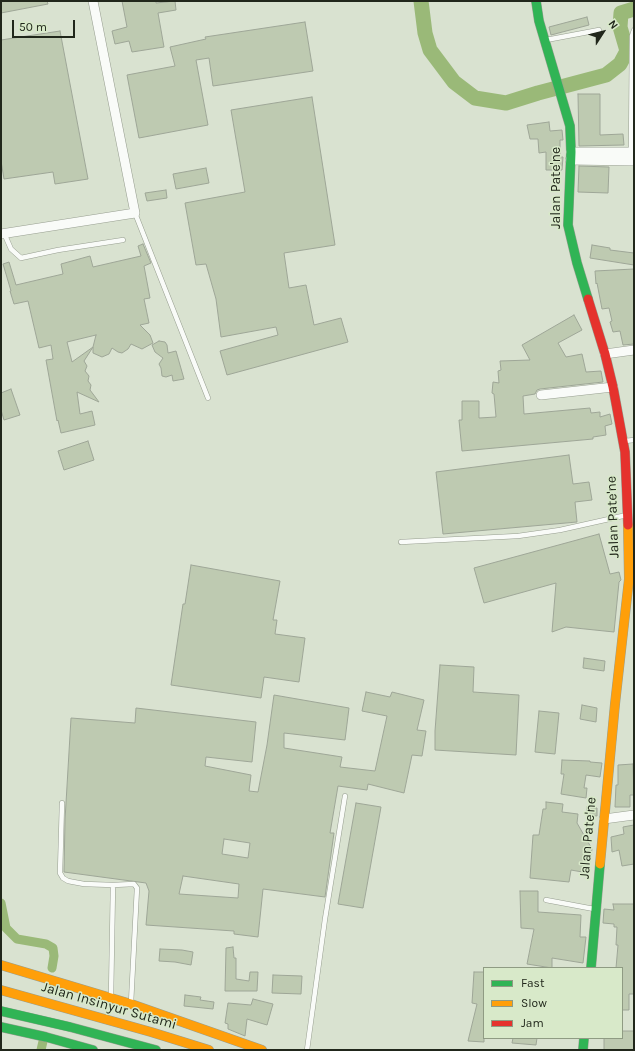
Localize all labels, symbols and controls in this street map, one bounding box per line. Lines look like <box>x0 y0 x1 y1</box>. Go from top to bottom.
scale bar <box>14 12 77 38</box>
north arrow <box>583 12 623 52</box>
text: N <box>606 18 621 32</box>
text: 50 m <box>19 20 47 34</box>
street label: Jalan Pate'ne <box>548 147 564 229</box>
street label: Jalan Pate'ne <box>603 476 623 558</box>
street label: Jalan Pate'ne <box>576 796 600 880</box>
legend <box>483 967 623 1039</box>
text: Fast <box>521 976 544 990</box>
street label: Jalan Insinyur Sutami <box>40 979 178 1033</box>
text: Slow <box>521 996 547 1010</box>
text: Jam <box>521 1016 544 1030</box>

